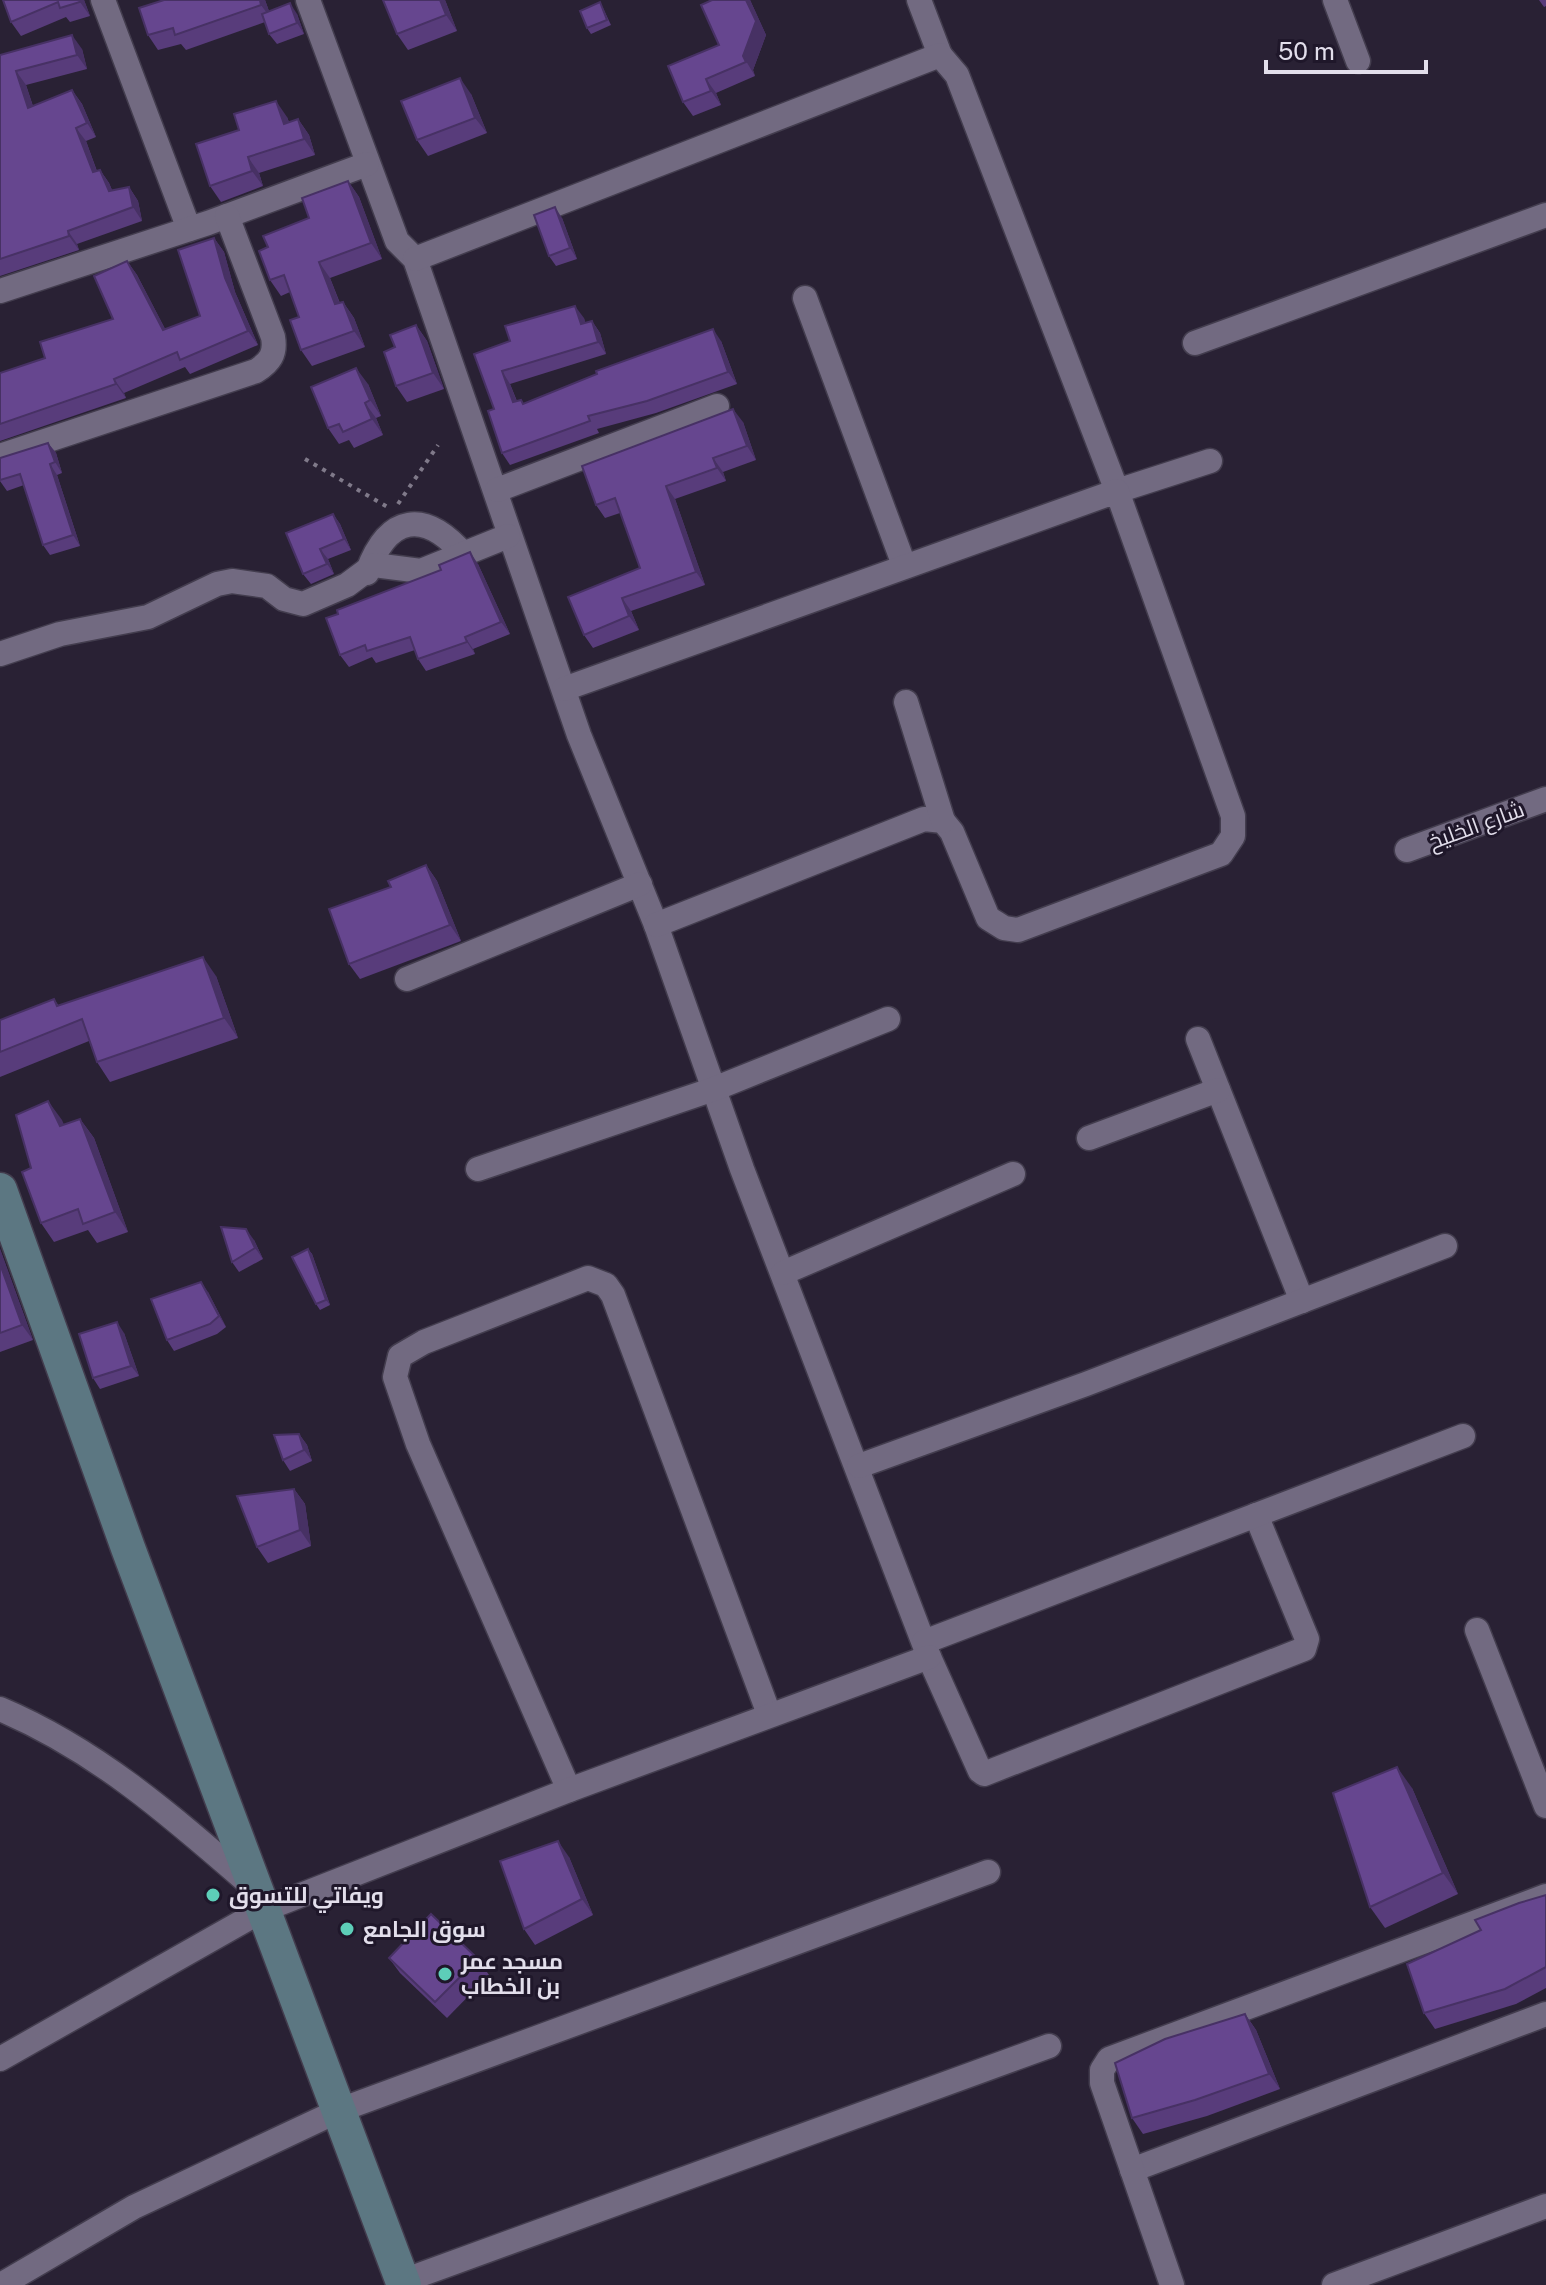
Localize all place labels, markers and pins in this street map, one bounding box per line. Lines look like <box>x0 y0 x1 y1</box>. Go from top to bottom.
place label: ويفاتي للتسوق <box>229 1882 384 1913</box>
marker: ويفاتي للتسوق <box>204 1886 222 1904</box>
place label: سوق الجامع <box>363 1916 486 1944</box>
marker: سوق الجامع <box>338 1920 356 1938</box>
place label: مسجد عمر بن الخطاب <box>460 1948 563 2000</box>
marker: مسجد عمر بن الخطاب <box>436 1965 454 1983</box>

